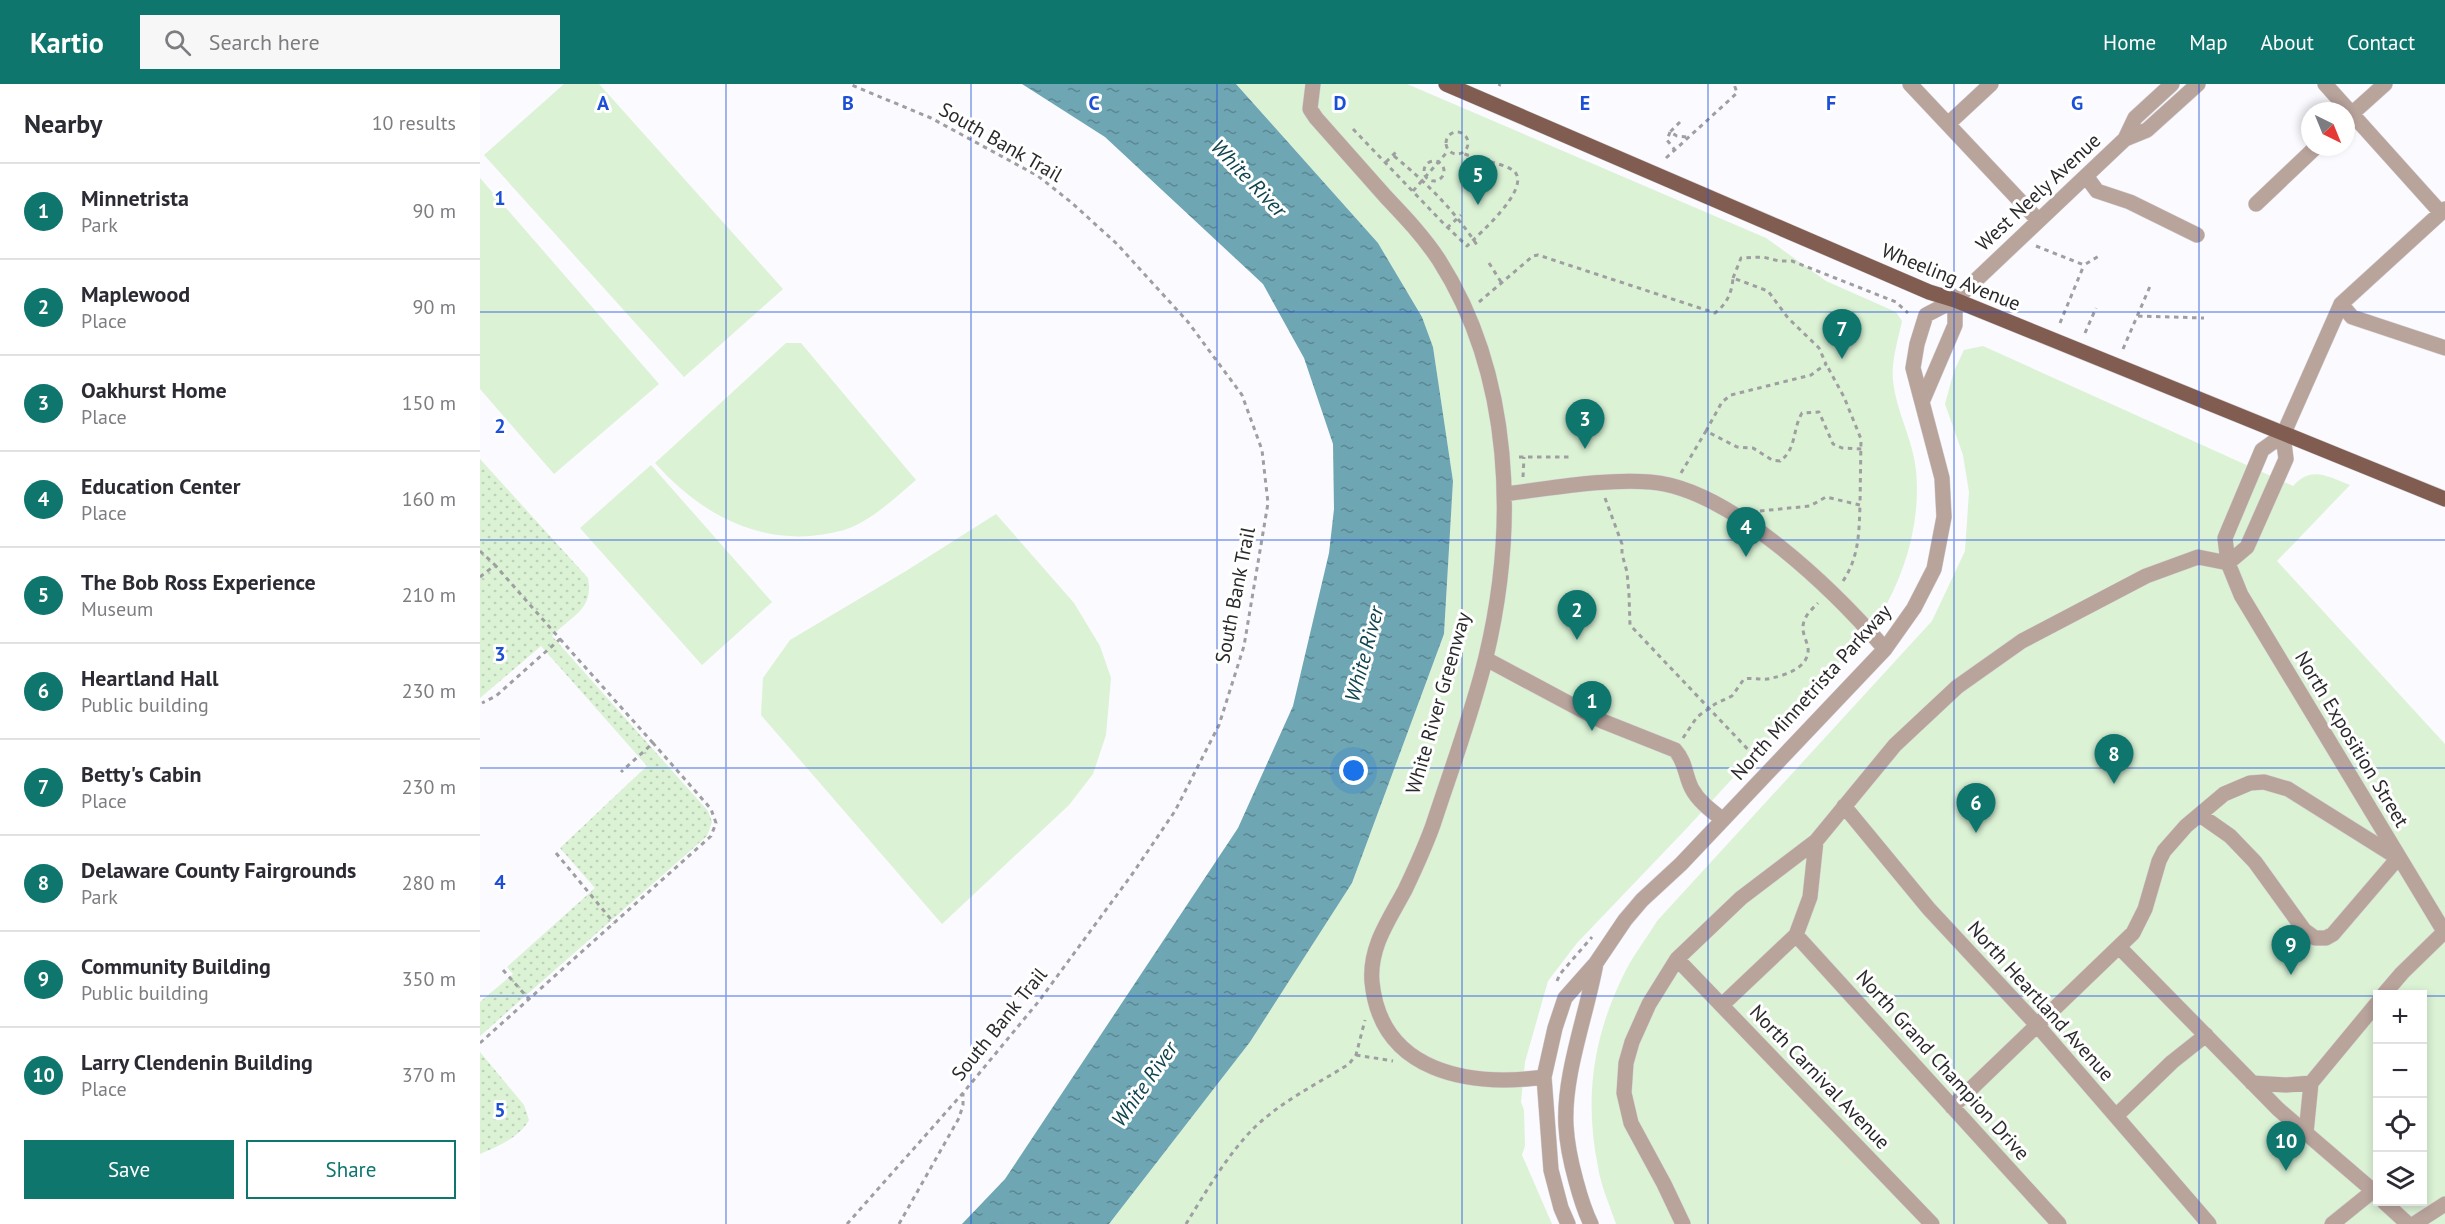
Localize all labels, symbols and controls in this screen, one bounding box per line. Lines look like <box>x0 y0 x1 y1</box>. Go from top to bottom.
search box <box>140 15 560 69</box>
text: Kartio <box>30 24 104 61</box>
icon: search <box>161 26 194 59</box>
text: Search here <box>209 28 320 56</box>
text: Home <box>2103 29 2156 56</box>
text: Map <box>2189 29 2228 56</box>
text: About <box>2261 29 2314 56</box>
text: Contact <box>2347 29 2415 56</box>
text: A <box>597 90 610 116</box>
text: B <box>842 90 854 116</box>
text: C <box>1088 90 1100 116</box>
text: D <box>1334 90 1347 116</box>
text: E <box>1580 90 1590 116</box>
text: F <box>1826 90 1836 116</box>
text: G <box>2071 90 2083 116</box>
street label: South Bank Trail <box>935 96 1068 188</box>
north arrow <box>2301 102 2355 156</box>
text: Nearby <box>24 107 102 140</box>
text: 10 results <box>372 110 456 136</box>
street label: West Neely Avenue <box>1970 127 2106 257</box>
water label: White River <box>1205 134 1294 224</box>
pin: 5 <box>1458 156 1498 205</box>
text: Minnetrista <box>81 184 189 212</box>
text: 1 <box>494 185 506 211</box>
text: 1 <box>38 198 49 224</box>
text: 90 m <box>413 198 456 224</box>
text: Park <box>81 212 118 238</box>
street label: Wheeling Avenue <box>1878 237 2024 317</box>
text: Maplewood <box>81 280 190 308</box>
text: 2 <box>38 294 49 320</box>
text: 90 m <box>413 294 456 320</box>
text: Place <box>81 308 127 334</box>
pin: 7 <box>1822 310 1862 359</box>
text: Oakhurst Home <box>81 376 227 404</box>
text: 3 <box>38 390 49 416</box>
text: 150 m <box>402 390 456 416</box>
pin: 3 <box>1566 400 1604 449</box>
text: Place <box>81 404 127 430</box>
text: 2 <box>494 413 506 439</box>
text: Education Center <box>81 472 240 500</box>
text: 4 <box>38 486 49 512</box>
text: 160 m <box>402 486 456 512</box>
text: Place <box>81 500 127 526</box>
pin: 4 <box>1726 508 1766 557</box>
street label: South Bank Trail <box>1209 524 1261 665</box>
text: The Bob Ross Experience <box>81 568 316 596</box>
text: 5 <box>38 582 49 608</box>
text: 210 m <box>402 582 456 608</box>
pin: 2 <box>1558 590 1596 640</box>
text: Museum <box>81 596 153 622</box>
street label: North Minnetrista Parkway <box>1725 598 1897 785</box>
water label: White River <box>1338 601 1390 705</box>
street label: White River Greenway <box>1400 608 1477 797</box>
text: 3 <box>494 641 506 667</box>
street label: North Exposition Street <box>2289 646 2415 832</box>
text: Heartland Hall <box>81 664 218 692</box>
text: 6 <box>38 678 49 704</box>
text: 230 m <box>402 678 456 704</box>
pin: 1 <box>1572 682 1612 731</box>
text: Public building <box>81 692 209 718</box>
pin: 8 <box>2094 734 2134 784</box>
your location <box>1339 756 1368 785</box>
text: Betty's Cabin <box>81 760 202 788</box>
text: 7 <box>38 774 49 800</box>
text: 230 m <box>402 774 456 800</box>
pin: 6 <box>1956 784 1996 833</box>
text: Place <box>81 788 127 814</box>
text: Delaware County Fairgrounds <box>81 856 356 884</box>
text: 4 <box>494 869 506 895</box>
text: 8 <box>38 870 49 896</box>
text: 280 m <box>402 870 456 896</box>
text: Park <box>81 884 118 910</box>
street label: North Heartland Avenue <box>1962 915 2120 1087</box>
pin: 9 <box>2272 926 2310 975</box>
text: Community Building <box>81 952 271 980</box>
street label: South Bank Trail <box>945 962 1053 1086</box>
street label: North Grand Champion Drive <box>1851 964 2035 1166</box>
text: 9 <box>38 966 49 992</box>
text: 350 m <box>402 966 456 992</box>
text: Public building <box>81 980 209 1006</box>
map controls <box>2373 990 2427 1206</box>
button: + <box>2373 990 2427 1044</box>
street label: North Carnival Avenue <box>1744 999 1896 1155</box>
water label: White River <box>1105 1035 1184 1132</box>
button: − <box>2373 1044 2427 1098</box>
text: Larry Clendenin Building <box>81 1048 313 1076</box>
text: 10 <box>32 1062 55 1088</box>
text: 370 m <box>402 1062 456 1088</box>
text: Place <box>81 1076 127 1102</box>
text: 5 <box>494 1097 506 1123</box>
button: locate <box>2373 1098 2427 1152</box>
pin: 10 <box>2266 1122 2306 1171</box>
button: Save <box>24 1140 234 1199</box>
button: Share <box>246 1140 456 1199</box>
button: layers <box>2373 1152 2427 1206</box>

